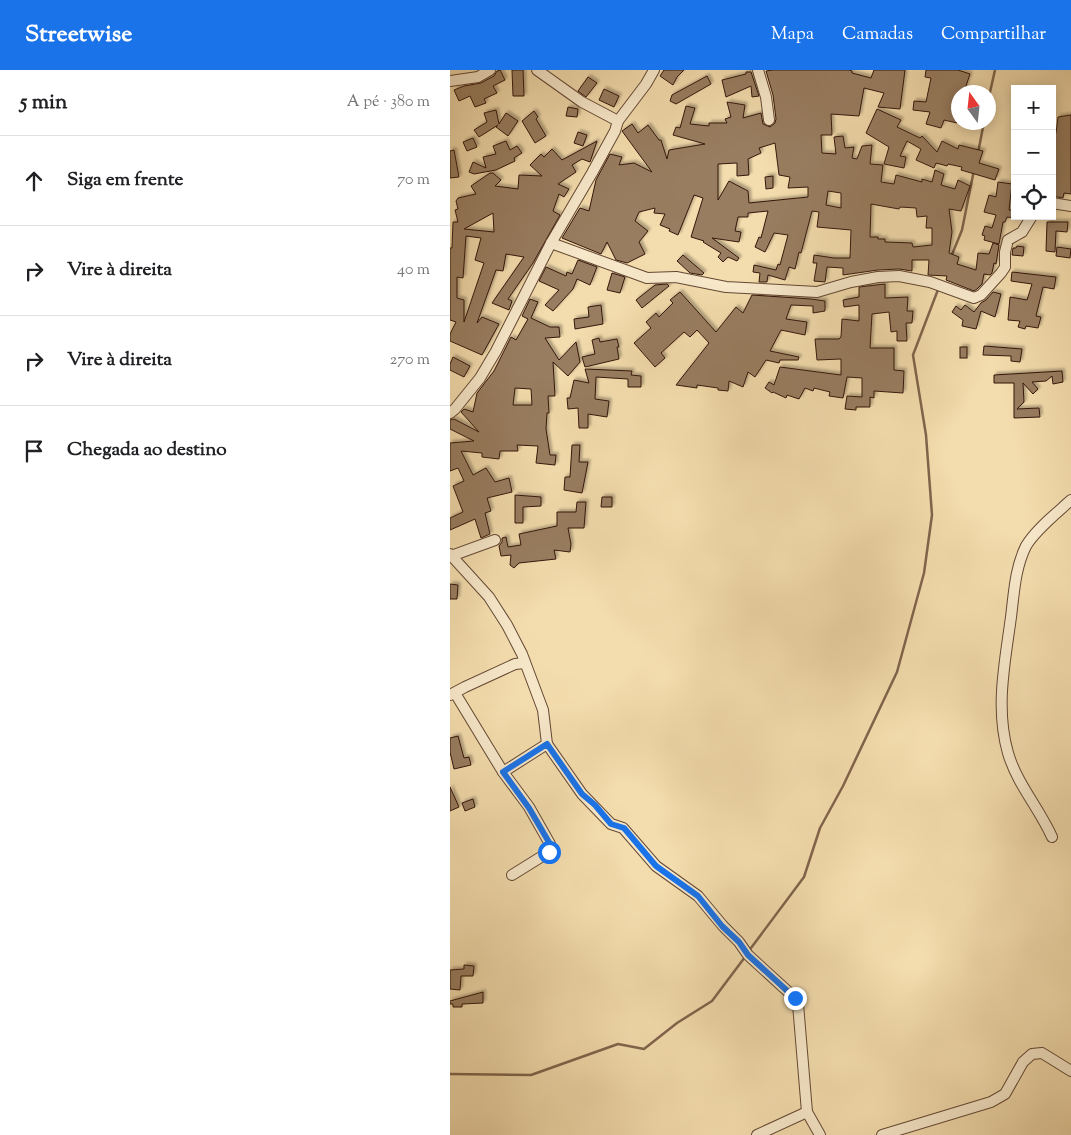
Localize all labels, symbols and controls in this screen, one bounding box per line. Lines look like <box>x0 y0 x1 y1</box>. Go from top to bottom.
text: Streetwise <box>25 18 132 52</box>
text: Mapa <box>771 22 814 48</box>
text: Camadas <box>842 22 913 48</box>
text: Compartilhar <box>941 22 1046 48</box>
north arrow <box>951 85 996 130</box>
map controls <box>1011 85 1056 220</box>
button: + <box>1011 85 1056 130</box>
text: 5 min <box>20 88 67 118</box>
text: A pé · 380 m <box>347 91 430 114</box>
button: − <box>1011 130 1056 175</box>
icon: ahead <box>20 167 48 195</box>
text: Siga em frente <box>67 167 183 194</box>
text: 70 m <box>397 169 430 192</box>
button: locate <box>1011 175 1056 220</box>
icon: right <box>20 257 48 285</box>
text: Vire à direita <box>67 257 172 284</box>
text: 40 m <box>397 259 430 282</box>
icon: right <box>20 347 48 375</box>
text: Vire à direita <box>67 347 172 374</box>
text: 270 m <box>390 349 430 372</box>
icon: arrive <box>20 437 48 465</box>
text: Chegada ao destino <box>67 437 227 464</box>
route start <box>538 841 561 864</box>
route end <box>784 987 807 1010</box>

